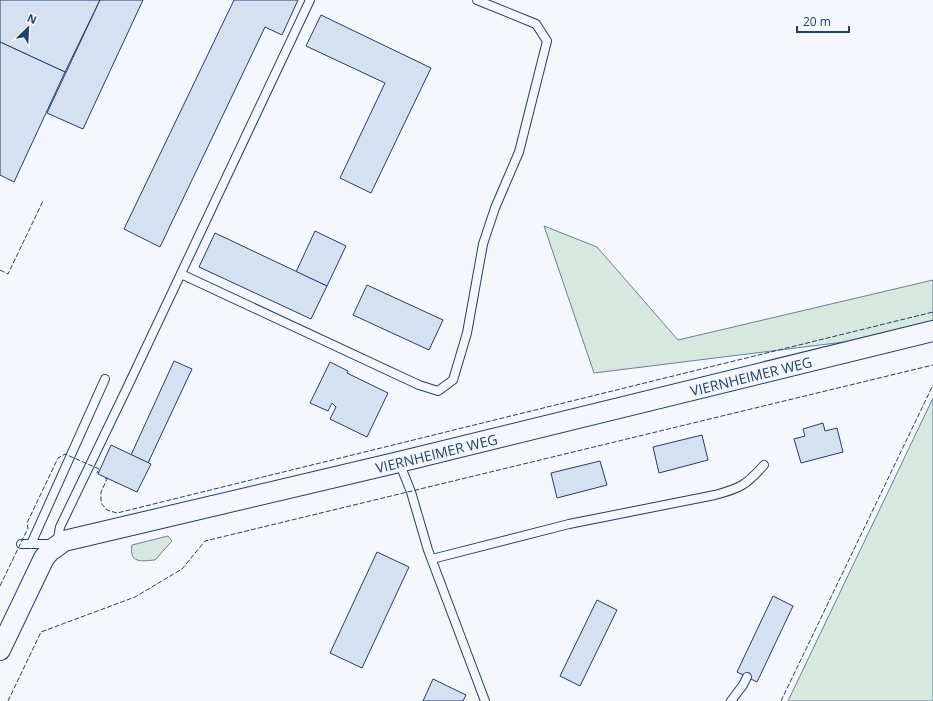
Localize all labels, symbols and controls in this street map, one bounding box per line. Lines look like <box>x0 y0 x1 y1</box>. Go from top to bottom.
north arrow <box>8 8 48 48</box>
scale bar <box>797 8 849 34</box>
text: N <box>25 10 39 27</box>
text: 20 m <box>803 13 831 30</box>
street label: VIERNHEIMER WEG <box>688 352 814 400</box>
street label: VIERNHEIMER WEG <box>373 429 499 477</box>

